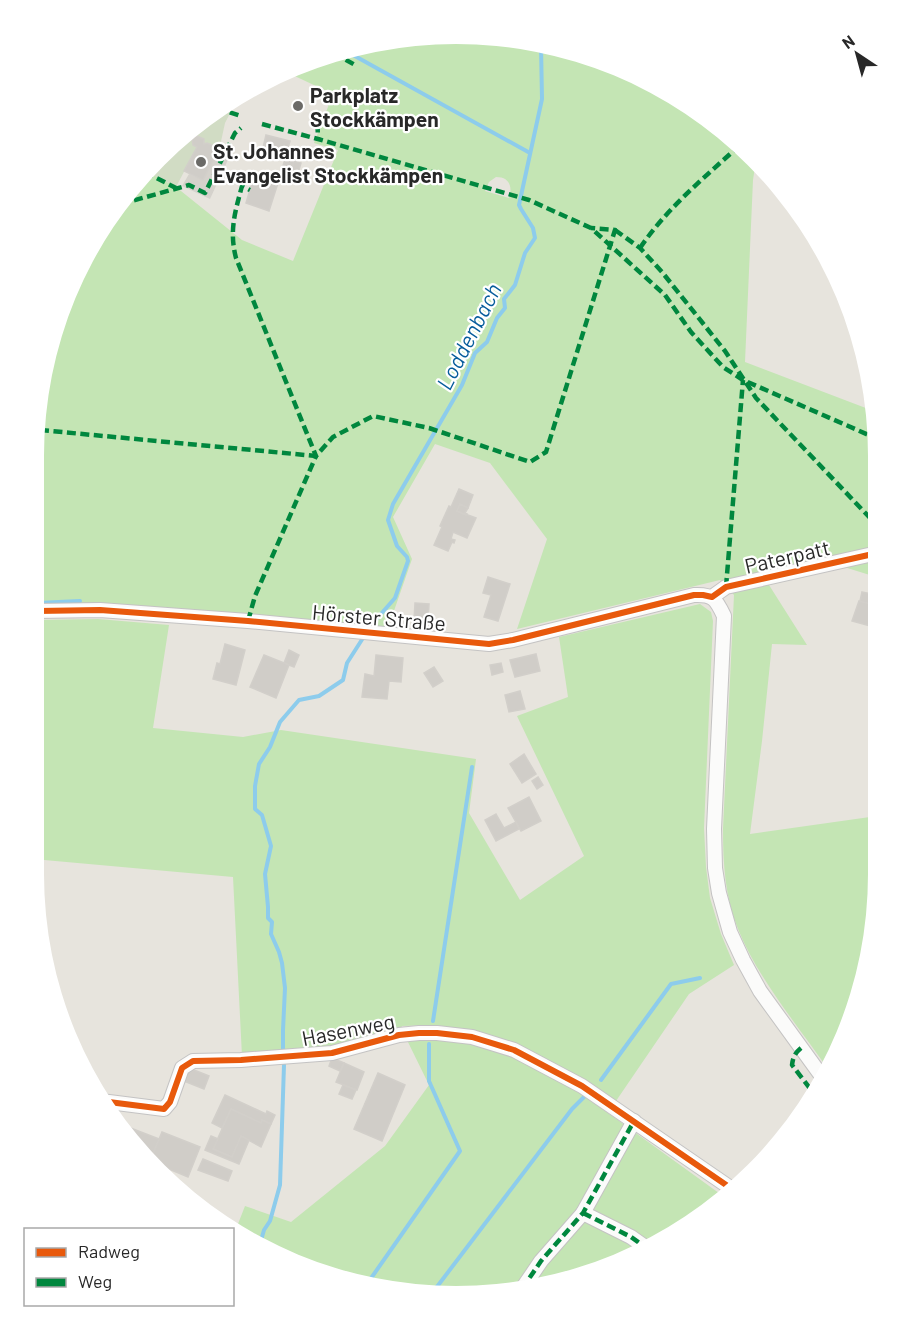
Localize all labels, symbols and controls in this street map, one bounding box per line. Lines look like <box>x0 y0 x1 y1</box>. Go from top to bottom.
north arrow <box>827 24 887 84</box>
text: N <box>838 31 858 52</box>
place label: Parkplatz Stockkämpen <box>310 82 439 131</box>
marker: Parkplatz Stockkämpen <box>291 99 305 113</box>
place label: St. Johannes Evangelist Stockkämpen <box>213 138 443 187</box>
marker: St. Johannes Evangelist Stockkämpen <box>194 155 208 169</box>
water label: Loddenbach <box>430 279 506 393</box>
street label: Paterpatt <box>742 534 832 578</box>
street label: Hörster Straße <box>311 599 447 635</box>
street label: Hasenweg <box>299 1008 397 1050</box>
legend <box>24 1228 234 1306</box>
text: Radweg <box>78 1240 140 1262</box>
text: Weg <box>78 1270 112 1292</box>

